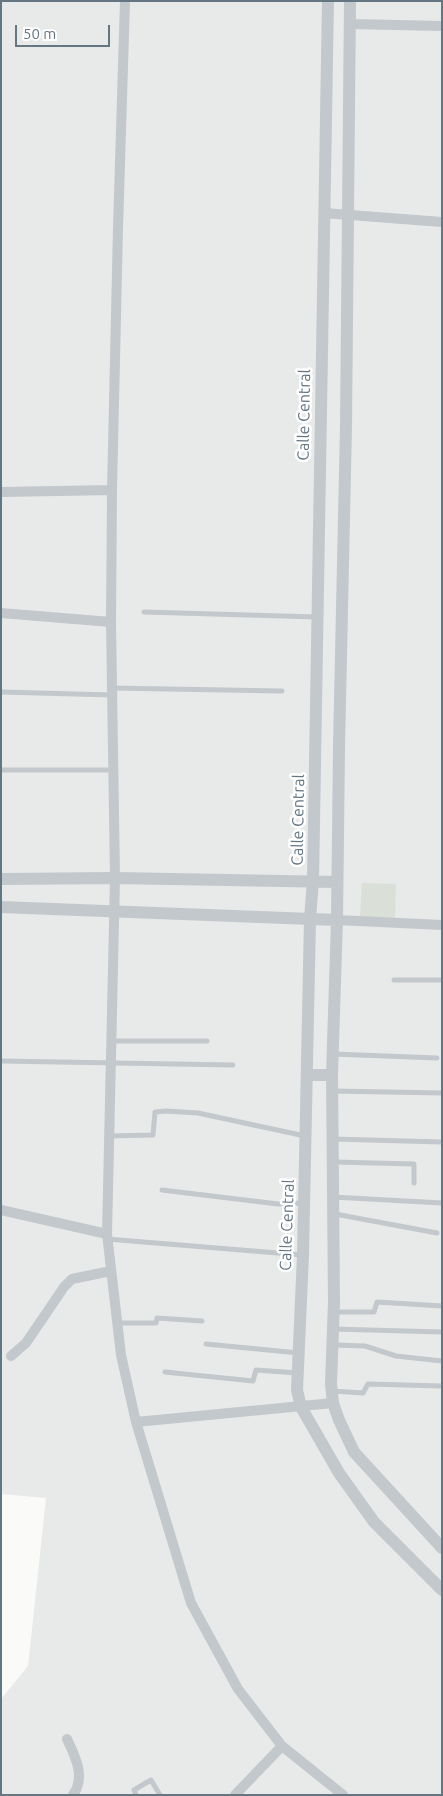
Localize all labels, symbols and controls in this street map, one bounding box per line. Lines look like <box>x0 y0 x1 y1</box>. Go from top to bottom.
scale bar <box>18 15 112 47</box>
text: 50 m <box>23 25 56 42</box>
street label: Calle Central <box>294 369 314 461</box>
street label: Calle Central <box>288 774 308 866</box>
street label: Calle Central <box>276 1179 298 1271</box>

